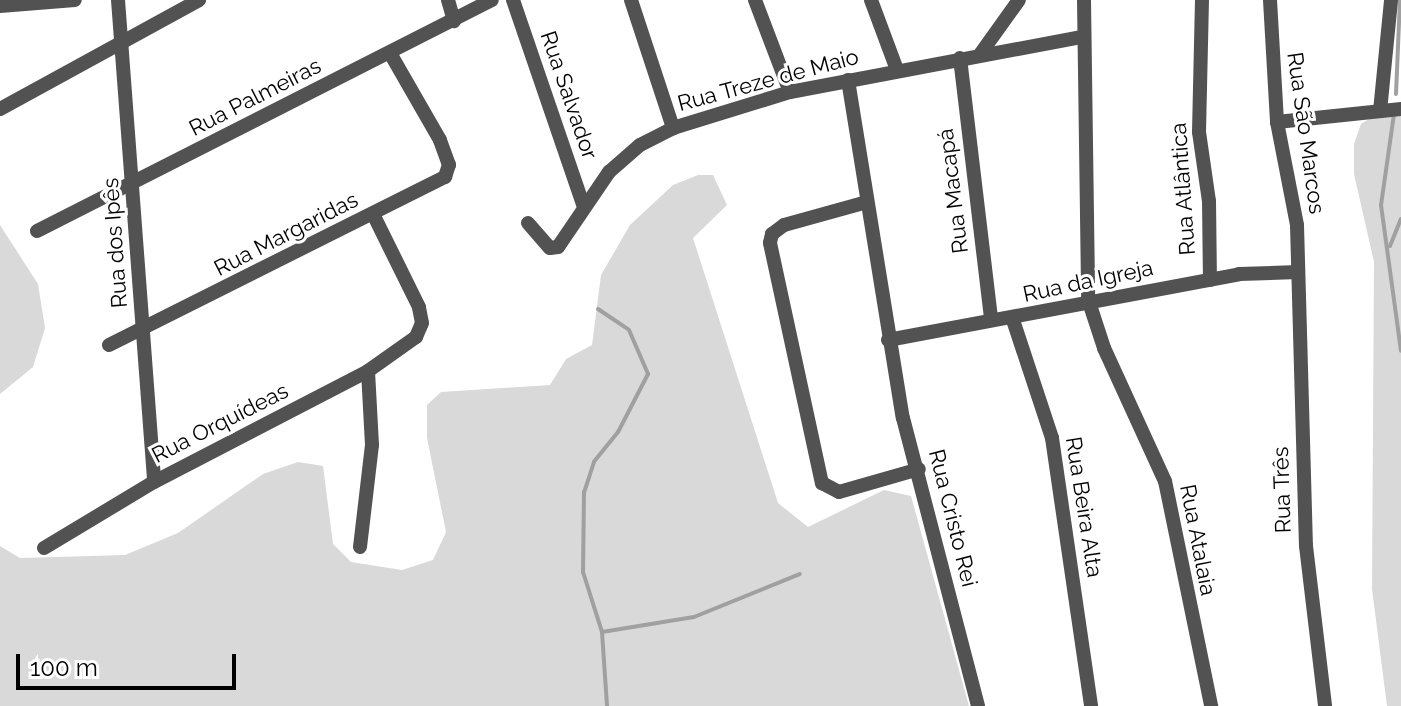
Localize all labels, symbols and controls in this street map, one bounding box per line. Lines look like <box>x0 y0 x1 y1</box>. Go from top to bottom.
street label: Rua Salvador <box>535 27 603 163</box>
street label: Rua Treze de Maio <box>674 43 862 117</box>
street label: Rua São Marcos <box>1282 50 1330 216</box>
street label: Rua Palmeiras <box>185 52 325 142</box>
street label: Rua Atlântica <box>1165 121 1201 257</box>
street label: Rua Macapá <box>932 127 974 255</box>
street label: Rua dos Ipês <box>97 177 133 309</box>
street label: Rua Margaridas <box>210 186 362 282</box>
street label: Rua da Igreja <box>1021 254 1155 308</box>
street label: Rua Orquídeas <box>147 377 293 469</box>
street label: Rua Beira Alta <box>1060 434 1108 580</box>
street label: Rua Três <box>1267 446 1297 534</box>
street label: Rua Cristo Rei <box>923 447 983 589</box>
street label: Rua Atalaia <box>1174 482 1222 598</box>
scale bar <box>20 638 240 688</box>
text: 100 m <box>30 653 98 682</box>

